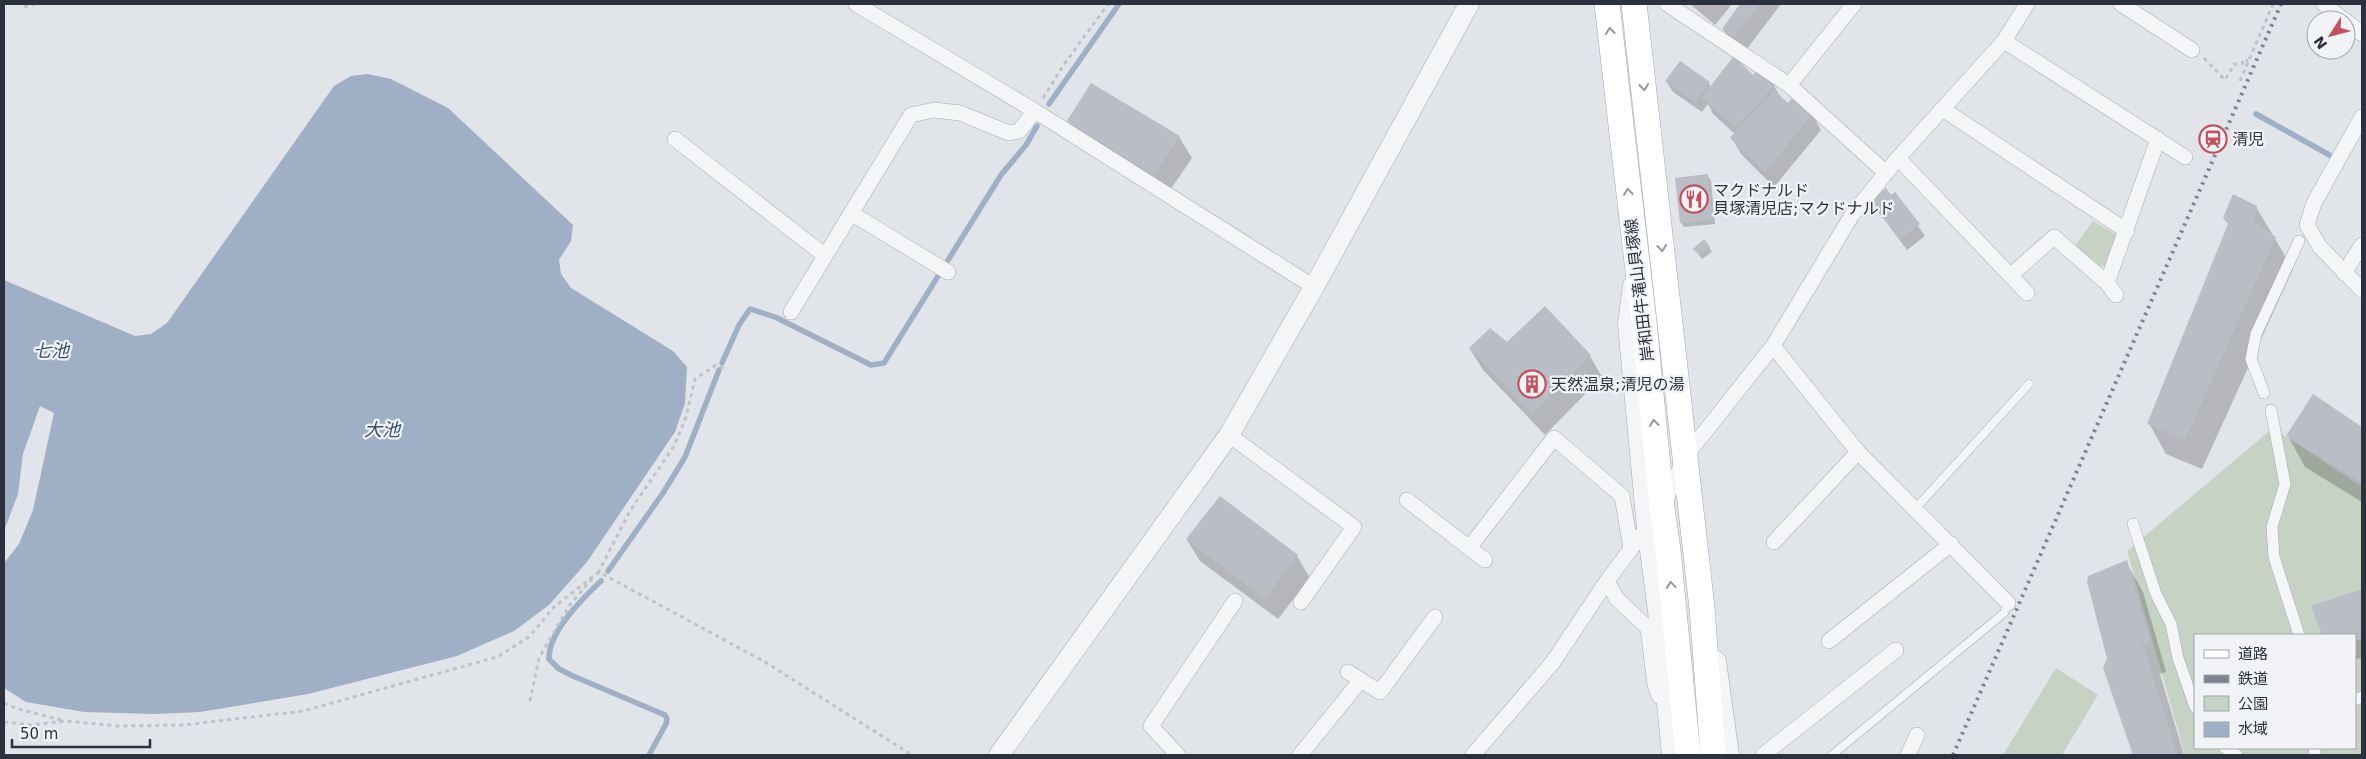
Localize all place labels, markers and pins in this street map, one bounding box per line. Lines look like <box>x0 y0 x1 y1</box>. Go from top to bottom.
station icon: 清児 <box>2198 124 2228 154</box>
place label: 清児 <box>2232 130 2264 149</box>
place label: マクドナルド 貝塚清児店;マクドナルド <box>1713 181 1894 218</box>
restaurant icon: マクドナルド 貝塚清児店;マクドナルド <box>1679 184 1709 214</box>
building icon: 天然温泉;清児の湯 <box>1517 369 1547 399</box>
place label: 天然温泉;清児の湯 <box>1551 375 1684 394</box>

